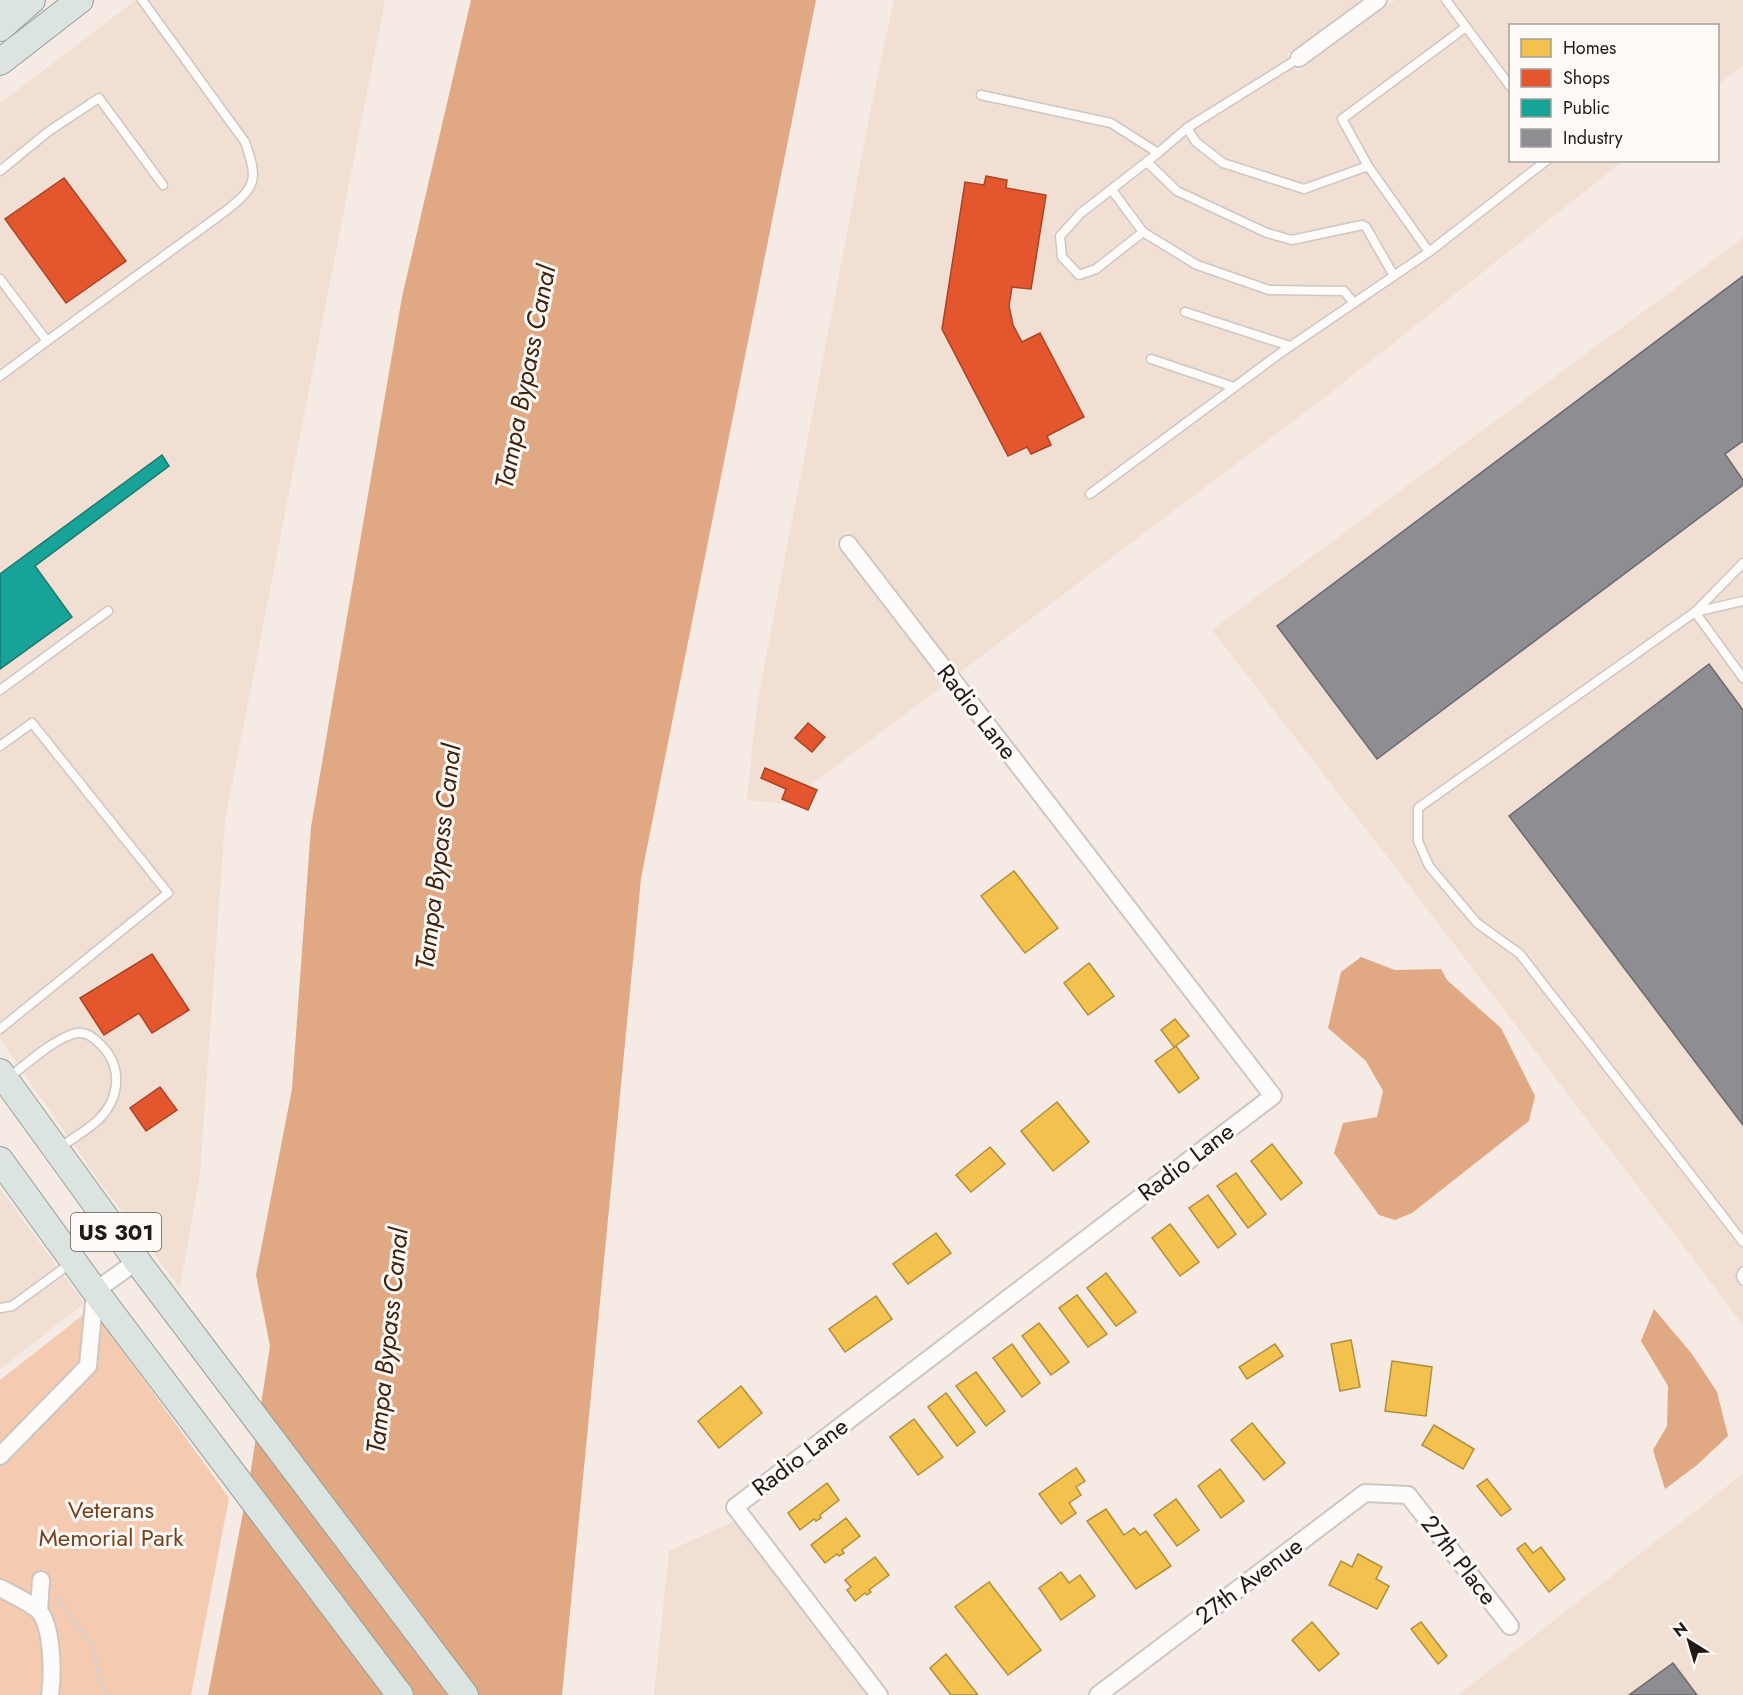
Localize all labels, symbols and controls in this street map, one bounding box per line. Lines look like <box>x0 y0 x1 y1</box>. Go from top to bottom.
legend <box>1509 24 1719 162</box>
text: Homes <box>1563 35 1616 61</box>
text: Shops <box>1563 65 1610 91</box>
text: Public <box>1563 95 1610 121</box>
text: Industry <box>1563 125 1623 151</box>
water label: Tampa Bypass Canal <box>485 261 566 492</box>
street label: Radio Lane <box>929 657 1026 767</box>
water label: Tampa Bypass Canal <box>405 741 471 972</box>
street label: Radio Lane <box>1130 1114 1241 1209</box>
road number: US 301 <box>71 1213 161 1251</box>
water label: Tampa Bypass Canal <box>356 1225 418 1456</box>
street label: Radio Lane <box>744 1409 855 1504</box>
park label: Veterans Memorial Park <box>38 1492 184 1555</box>
street label: 27th Place <box>1413 1507 1506 1612</box>
street label: 27th Avenue <box>1188 1529 1310 1633</box>
north arrow <box>1659 1611 1719 1671</box>
text: N <box>1668 1616 1692 1642</box>

